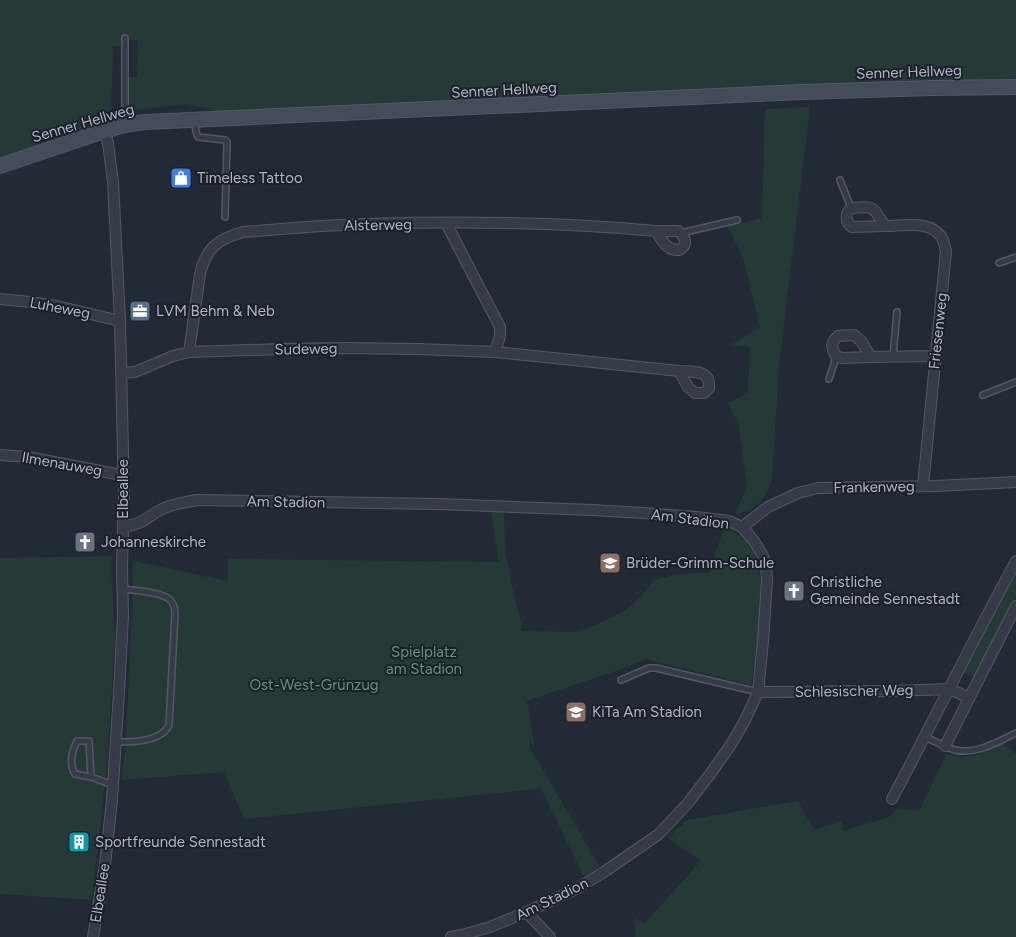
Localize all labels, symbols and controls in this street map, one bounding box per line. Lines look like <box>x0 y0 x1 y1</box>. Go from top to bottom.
street label: Senner Hellweg <box>856 61 962 83</box>
street label: Senner Hellweg <box>451 78 557 102</box>
street label: Senner Hellweg <box>30 100 136 146</box>
shop icon: Timeless Tattoo <box>169 166 193 190</box>
place label: Timeless Tattoo <box>197 169 303 187</box>
street label: Alsterweg <box>344 215 412 235</box>
street label: Friesenweg <box>925 292 951 370</box>
street label: Luheweg <box>28 293 92 323</box>
office icon: LVM Behm & Neb <box>128 299 152 323</box>
place label: LVM Behm & Neb <box>156 302 275 320</box>
street label: Sudeweg <box>274 339 338 359</box>
street label: Ilmenauweg <box>20 448 104 480</box>
street label: Elbeallee <box>114 459 132 519</box>
street label: Frankenweg <box>833 477 915 497</box>
street label: Am Stadion <box>247 492 325 512</box>
street label: Am Stadion <box>650 505 730 533</box>
church icon: Johanneskirche <box>73 530 97 554</box>
place label: Johanneskirche <box>101 533 206 551</box>
school or university icon: Brüder-Grimm-Schule <box>598 551 622 575</box>
place label: Brüder-Grimm-Schule <box>626 554 774 572</box>
place label: Christliche Gemeinde Sennestadt <box>810 573 960 608</box>
church icon: Christliche Gemeinde Sennestadt <box>782 579 806 603</box>
park label: Spielplatz am Stadion <box>386 643 462 678</box>
park label: Ost-West-Grünzug <box>249 676 379 694</box>
street label: Schlesischer Weg <box>794 681 914 701</box>
school or university icon: KiTa Am Stadion <box>564 700 588 724</box>
place label: KiTa Am Stadion <box>592 703 702 721</box>
building icon: Sportfreunde Sennestadt <box>67 830 91 854</box>
place label: Sportfreunde Sennestadt <box>95 833 266 851</box>
street label: Elbeallee <box>86 862 114 924</box>
street label: Am Stadion <box>513 874 591 924</box>

